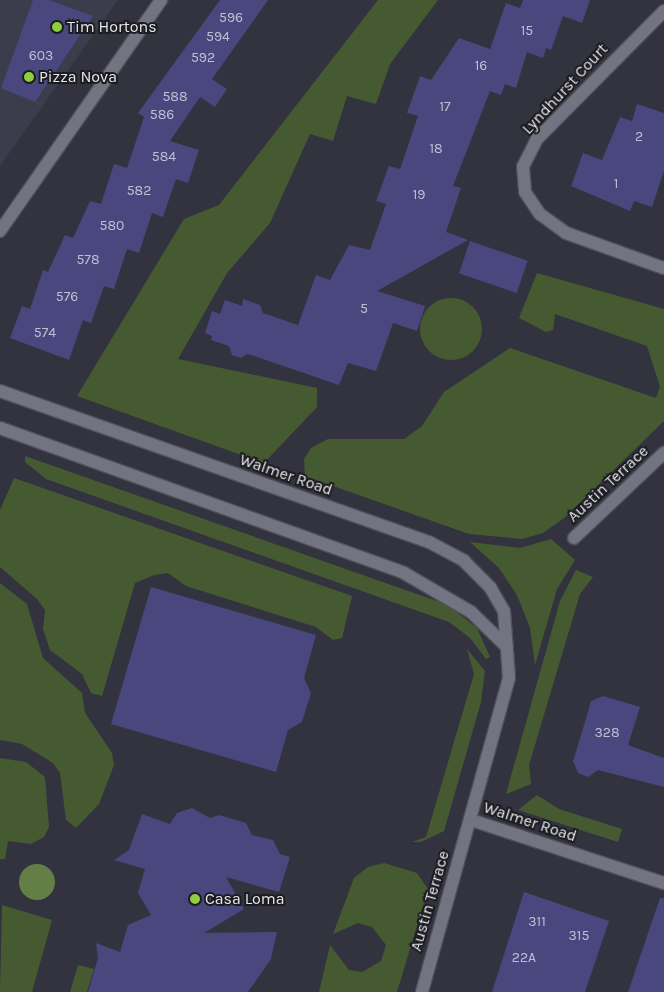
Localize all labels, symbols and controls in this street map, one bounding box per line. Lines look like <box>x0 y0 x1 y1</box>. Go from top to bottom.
house number: 596 <box>219 10 243 26</box>
place label: Tim Hortons <box>67 17 157 37</box>
marker: Tim Hortons <box>51 21 63 33</box>
house number: 15 <box>521 23 533 39</box>
house number: 594 <box>206 29 230 45</box>
street label: Lyndhurst Court <box>518 40 612 138</box>
house number: 603 <box>29 48 53 64</box>
house number: 592 <box>191 50 215 66</box>
house number: 16 <box>475 58 487 74</box>
place label: Pizza Nova <box>39 67 117 87</box>
marker: Pizza Nova <box>23 71 35 83</box>
house number: 588 <box>162 89 188 105</box>
house number: 17 <box>439 99 451 115</box>
house number: 586 <box>150 107 174 123</box>
house number: 2 <box>635 129 643 145</box>
house number: 18 <box>429 141 443 157</box>
house number: 584 <box>152 149 176 165</box>
house number: 1 <box>614 176 618 192</box>
house number: 582 <box>127 183 151 199</box>
house number: 19 <box>413 187 425 203</box>
house number: 580 <box>100 218 124 234</box>
house number: 578 <box>76 252 100 268</box>
house number: 576 <box>56 289 78 305</box>
house number: 5 <box>360 301 368 317</box>
house number: 574 <box>34 325 56 341</box>
street label: Austin Terrace <box>564 442 652 526</box>
street label: Walmer Road <box>237 450 335 500</box>
house number: 328 <box>595 725 619 741</box>
street label: Walmer Road <box>481 798 579 846</box>
street label: Austin Terrace <box>407 849 453 953</box>
place label: Casa Loma <box>205 889 285 909</box>
marker: Casa Loma <box>189 893 201 905</box>
house number: 311 <box>528 914 546 930</box>
house number: 315 <box>569 928 589 944</box>
house number: 22A <box>512 950 536 966</box>

